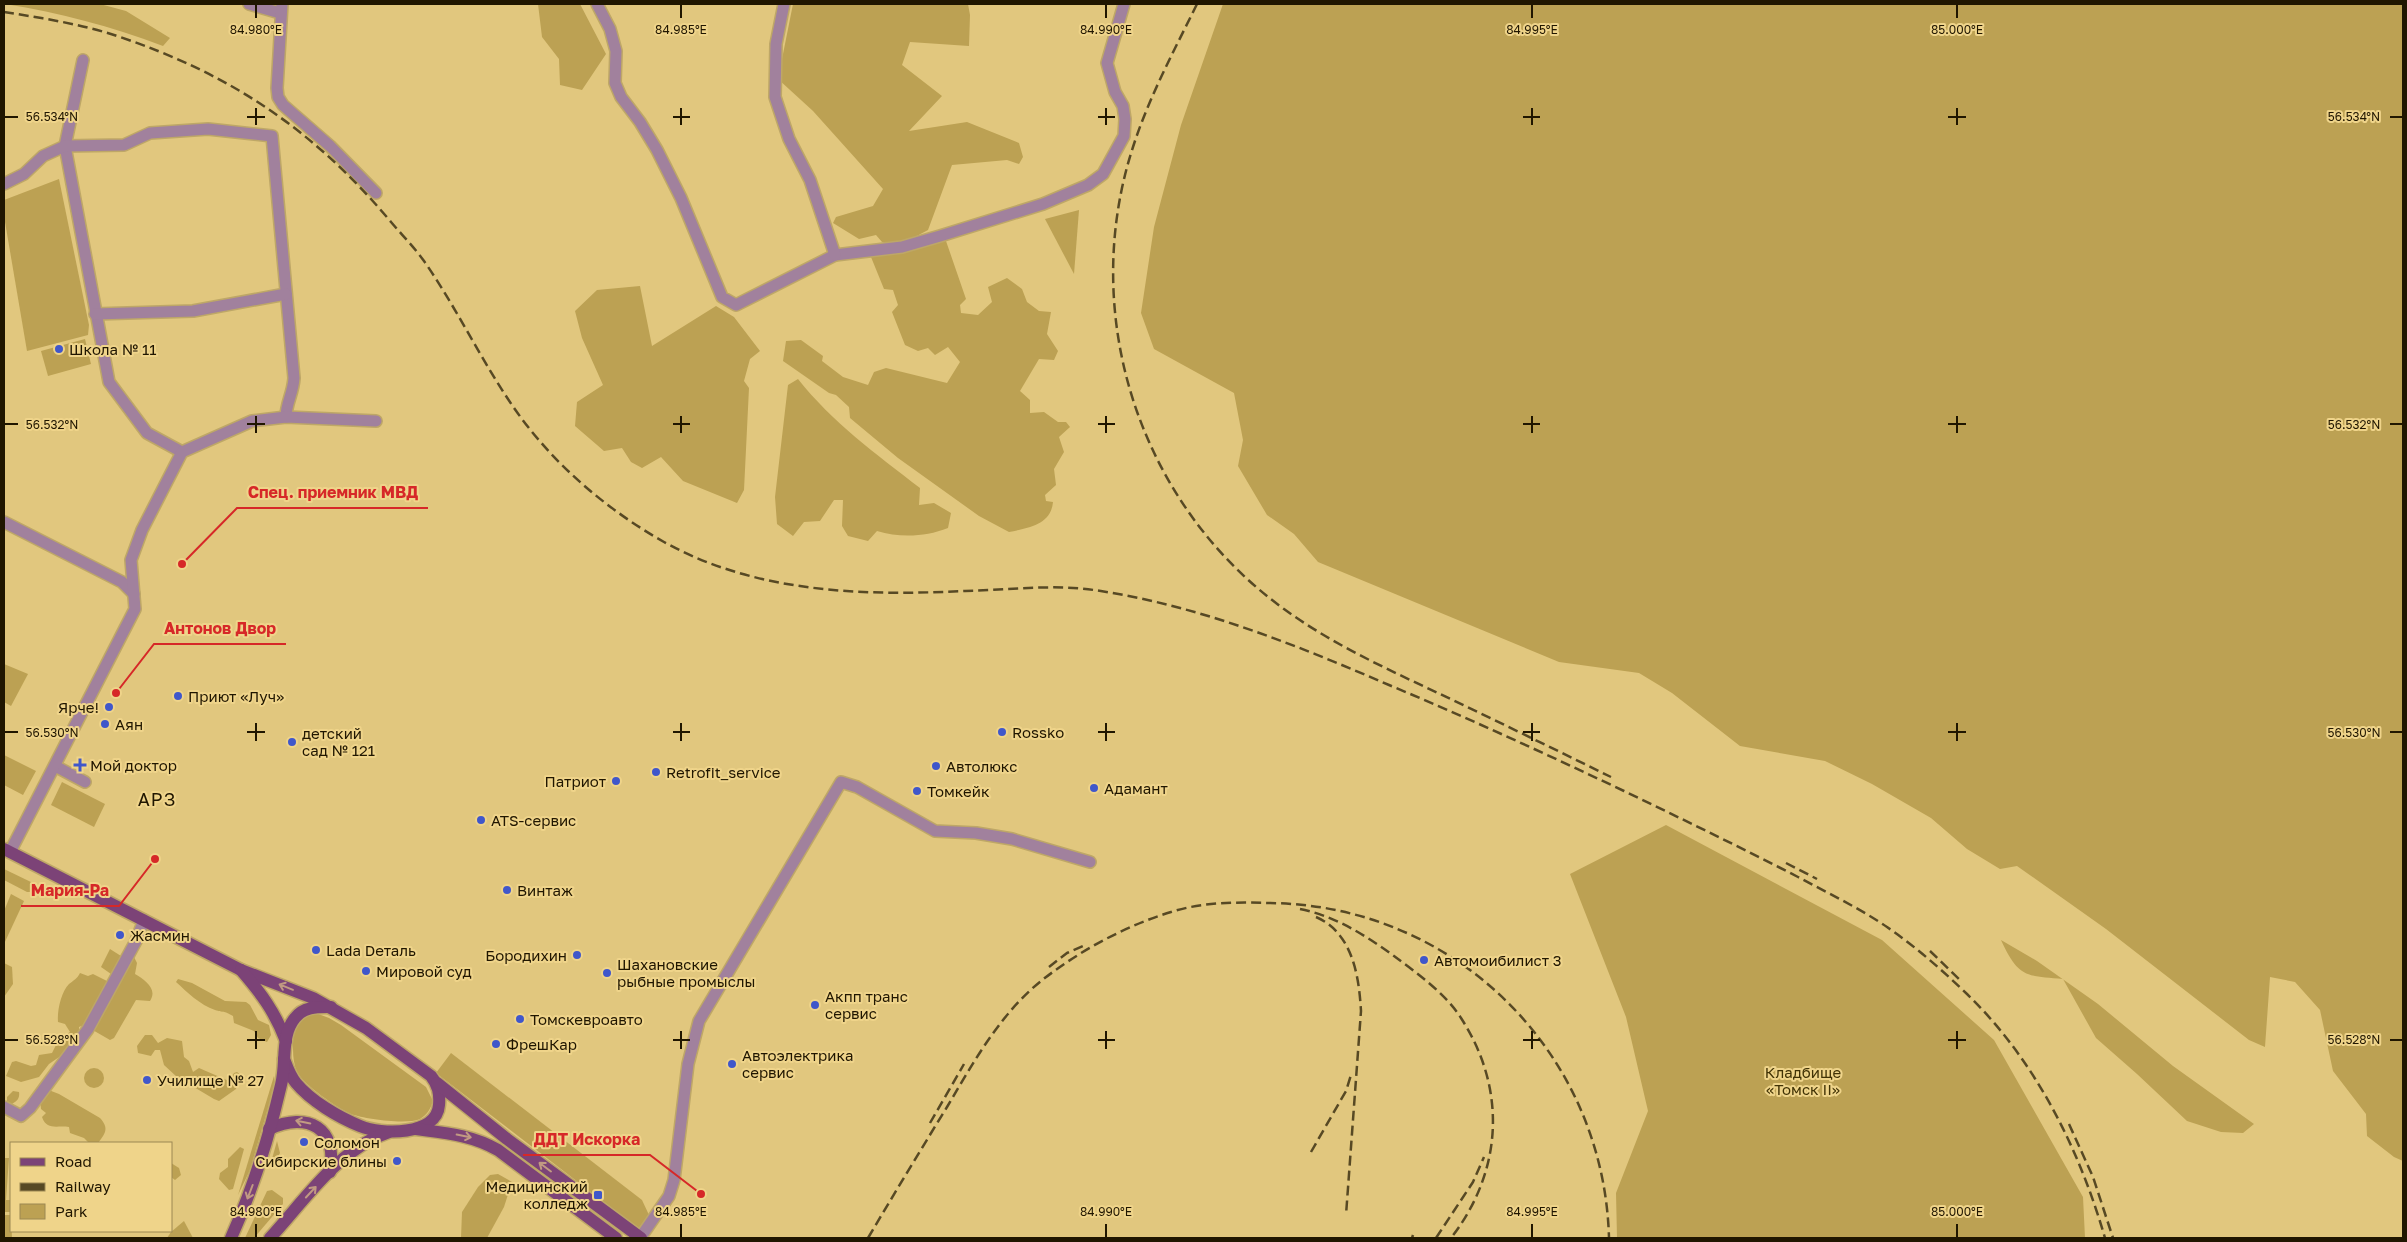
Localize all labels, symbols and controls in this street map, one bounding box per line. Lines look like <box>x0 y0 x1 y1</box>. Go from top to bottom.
text: 84.980°E <box>230 22 282 37</box>
text: 84.985°E <box>655 22 707 37</box>
text: 84.990°E <box>1080 22 1132 37</box>
text: 84.995°E <box>1506 22 1558 37</box>
text: 85.000°E <box>1931 22 1983 37</box>
text: 56.534°N <box>26 109 78 124</box>
text: 56.534°N <box>2328 109 2380 124</box>
place label: Школа № 11 <box>69 340 156 358</box>
marker: Школа № 11 <box>53 343 65 355</box>
text: 56.532°N <box>26 417 78 432</box>
text: 56.532°N <box>2328 417 2380 432</box>
callout: Спец. приемник МВД <box>237 477 428 508</box>
text: Спец. приемник МВД <box>248 482 418 502</box>
callout: Антонов Двор <box>154 613 286 644</box>
text: Антонов Двор <box>164 618 276 638</box>
place label: Приют «Луч» <box>188 687 284 705</box>
marker: Приют «Луч» <box>172 690 184 702</box>
place label: Ярче! <box>58 698 99 716</box>
marker: Ярче! <box>103 701 115 713</box>
place label: Аян <box>115 715 143 733</box>
marker: Аян <box>99 718 111 730</box>
place label: Rossko <box>1012 723 1064 741</box>
place label: детский сад № 121 <box>302 724 375 759</box>
text: 56.530°N <box>25 725 79 740</box>
text: 56.530°N <box>2327 725 2381 740</box>
marker: Rossko <box>996 726 1008 738</box>
marker: детский сад № 121 <box>286 736 298 748</box>
place label: Мой доктор <box>90 756 177 774</box>
place label: Автолюкс <box>946 757 1017 775</box>
marker: Мой доктор <box>74 759 86 771</box>
marker: Автолюкс <box>930 760 942 772</box>
place label: Retrofit_service <box>666 763 781 781</box>
marker: Retrofit_service <box>650 766 662 778</box>
place label: Патриот <box>544 772 607 790</box>
marker: Патриот <box>610 775 622 787</box>
place label: Адамант <box>1104 779 1168 797</box>
place label: Томкейк <box>927 782 990 800</box>
marker: Адамант <box>1088 782 1100 794</box>
marker: Томкейк <box>911 785 923 797</box>
district label: АРЗ <box>138 788 176 810</box>
place label: ATS-сервис <box>491 811 576 829</box>
marker: ATS-сервис <box>475 814 487 826</box>
callout: Мария-Ра <box>21 875 119 906</box>
text: Мария-Ра <box>31 880 109 900</box>
place label: Винтаж <box>517 881 573 899</box>
marker: Винтаж <box>501 884 513 896</box>
place label: Жасмин <box>130 926 190 944</box>
marker: Жасмин <box>114 929 126 941</box>
place label: Lada Dеталь <box>326 941 416 959</box>
marker: Lada Dеталь <box>310 944 322 956</box>
place label: Бородихин <box>485 946 567 964</box>
marker: Бородихин <box>571 949 583 961</box>
place label: Автомоибилист 3 <box>1434 951 1562 969</box>
marker: Автомоибилист 3 <box>1418 954 1430 966</box>
place label: Шахановские рыбные промыслы <box>617 955 756 990</box>
place label: Мировой суд <box>376 962 472 980</box>
marker: Мировой суд <box>360 965 372 977</box>
marker: Шахановские рыбные промыслы <box>601 967 613 979</box>
one-way arrow <box>279 982 295 991</box>
place label: Акпп транс сервис <box>825 987 908 1022</box>
marker: Акпп транс сервис <box>809 999 821 1011</box>
place label: Томскевроавто <box>530 1010 643 1028</box>
marker: Томскевроавто <box>514 1013 526 1025</box>
text: 56.528°N <box>26 1032 78 1047</box>
text: 56.528°N <box>2328 1032 2380 1047</box>
place label: ФрешКар <box>506 1035 577 1053</box>
marker: ФрешКар <box>490 1038 502 1050</box>
place label: Автоэлектрика сервис <box>742 1046 853 1081</box>
marker: Автоэлектрика сервис <box>726 1058 738 1070</box>
park label: Кладбище «Томск II» <box>1765 1063 1842 1098</box>
place label: Училище № 27 <box>157 1071 264 1089</box>
marker: Училище № 27 <box>141 1074 153 1086</box>
one-way arrow <box>295 1117 311 1127</box>
callout: ДДТ Искорка <box>523 1124 650 1155</box>
text: ДДТ Искорка <box>534 1129 640 1149</box>
one-way arrow <box>456 1131 472 1141</box>
place label: Соломон <box>314 1133 380 1151</box>
marker: Соломон <box>298 1136 310 1148</box>
legend <box>10 1142 172 1232</box>
text: Road <box>55 1152 92 1170</box>
place label: Сибирские блины <box>255 1152 387 1170</box>
marker: Сибирские блины <box>391 1155 403 1167</box>
one-way arrow <box>539 1162 552 1173</box>
text: Railway <box>55 1177 111 1195</box>
place label: Медицинский колледж <box>486 1177 588 1212</box>
one-way arrow <box>245 1184 254 1199</box>
one-way arrow <box>305 1186 317 1198</box>
marker: Медицинский колледж <box>592 1189 604 1201</box>
text: Park <box>55 1202 88 1220</box>
text: 84.980°E <box>230 1204 282 1219</box>
text: 84.985°E <box>655 1204 707 1219</box>
text: 84.990°E <box>1080 1204 1132 1219</box>
text: 84.995°E <box>1506 1204 1558 1219</box>
text: 85.000°E <box>1931 1204 1983 1219</box>

